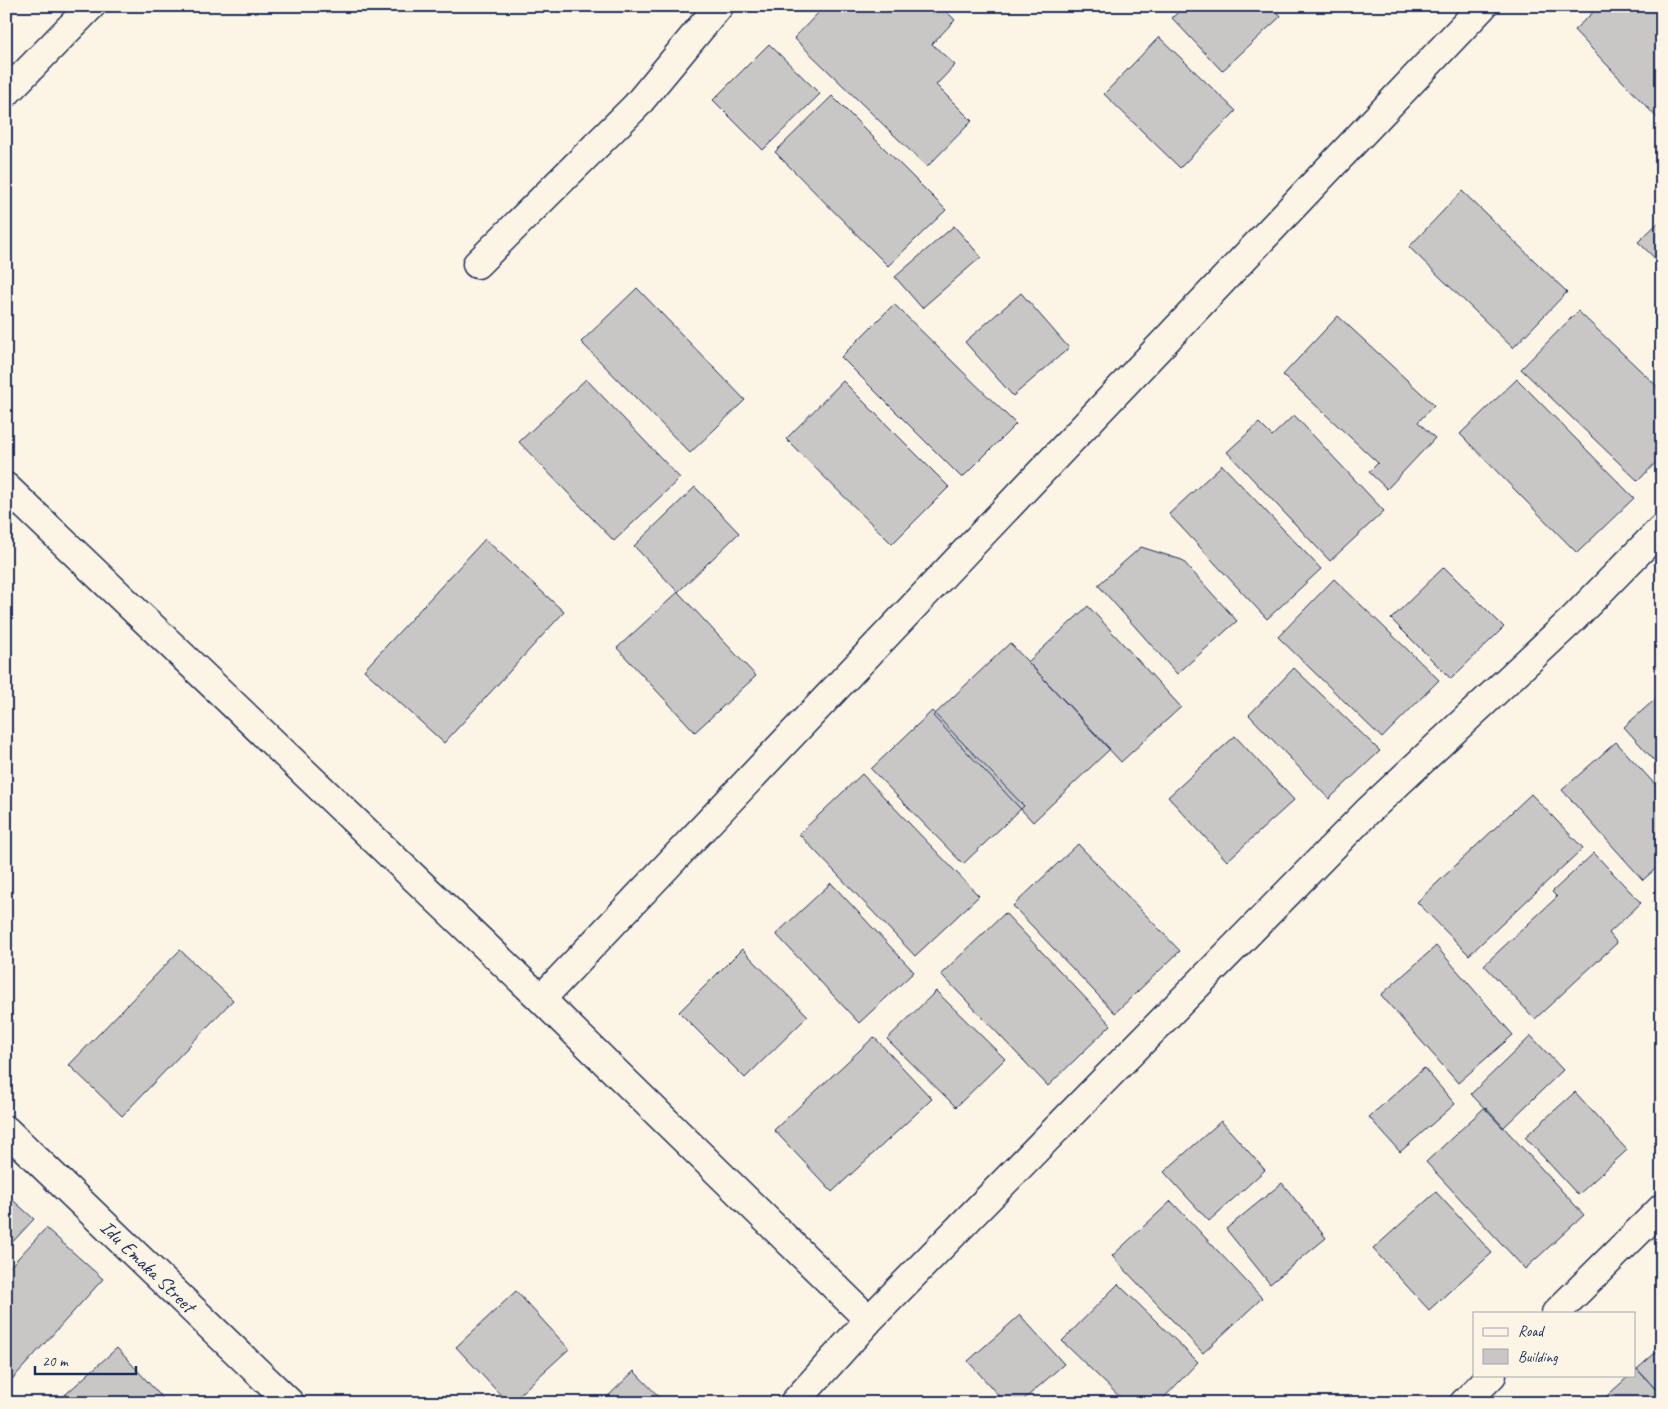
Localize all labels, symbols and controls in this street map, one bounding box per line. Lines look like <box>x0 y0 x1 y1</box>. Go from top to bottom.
street label: Idu Emaka Street <box>95 1215 203 1320</box>
legend <box>1473 1312 1636 1376</box>
text: Road <box>1518 1322 1545 1341</box>
scale bar <box>35 1344 136 1376</box>
text: Building <box>1518 1348 1558 1367</box>
text: 20 m <box>42 1352 69 1371</box>

